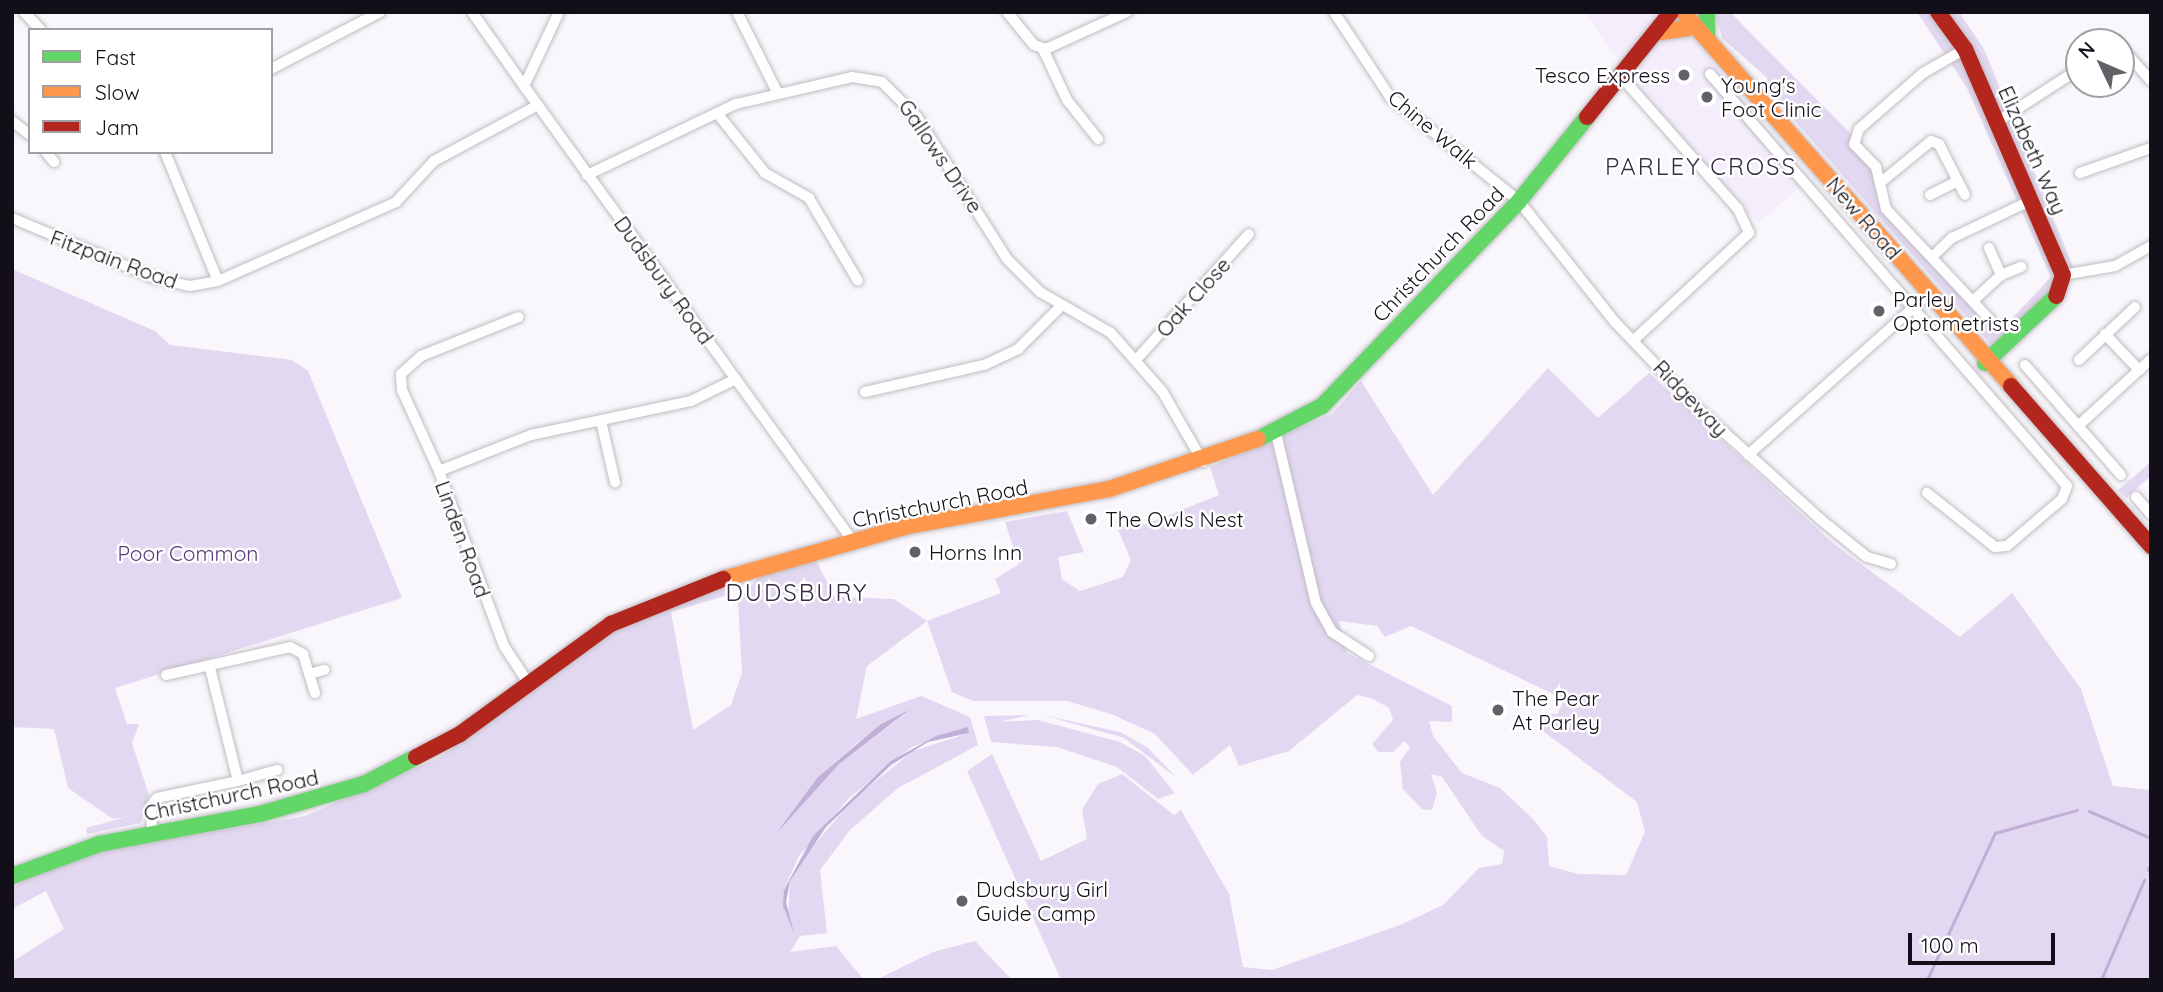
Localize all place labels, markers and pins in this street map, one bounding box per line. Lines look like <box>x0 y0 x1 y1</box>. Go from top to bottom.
place label: Tesco Express <box>1535 62 1670 88</box>
marker: Tesco Express <box>1676 67 1692 83</box>
place label: Young's Foot Clinic <box>1721 72 1821 122</box>
marker: Young's Foot Clinic <box>1699 89 1715 105</box>
place label: Parley Optometrists <box>1893 286 2019 336</box>
marker: Parley Optometrists <box>1871 303 1887 319</box>
place label: The Owls Nest <box>1105 506 1244 532</box>
marker: The Owls Nest <box>1083 511 1099 527</box>
place label: Horns Inn <box>929 539 1022 565</box>
marker: Horns Inn <box>907 544 923 560</box>
place label: The Pear At Parley <box>1512 685 1600 735</box>
marker: The Pear At Parley <box>1490 702 1506 718</box>
place label: Dudsbury Girl Guide Camp <box>976 876 1108 926</box>
marker: Dudsbury Girl Guide Camp <box>954 893 970 909</box>

